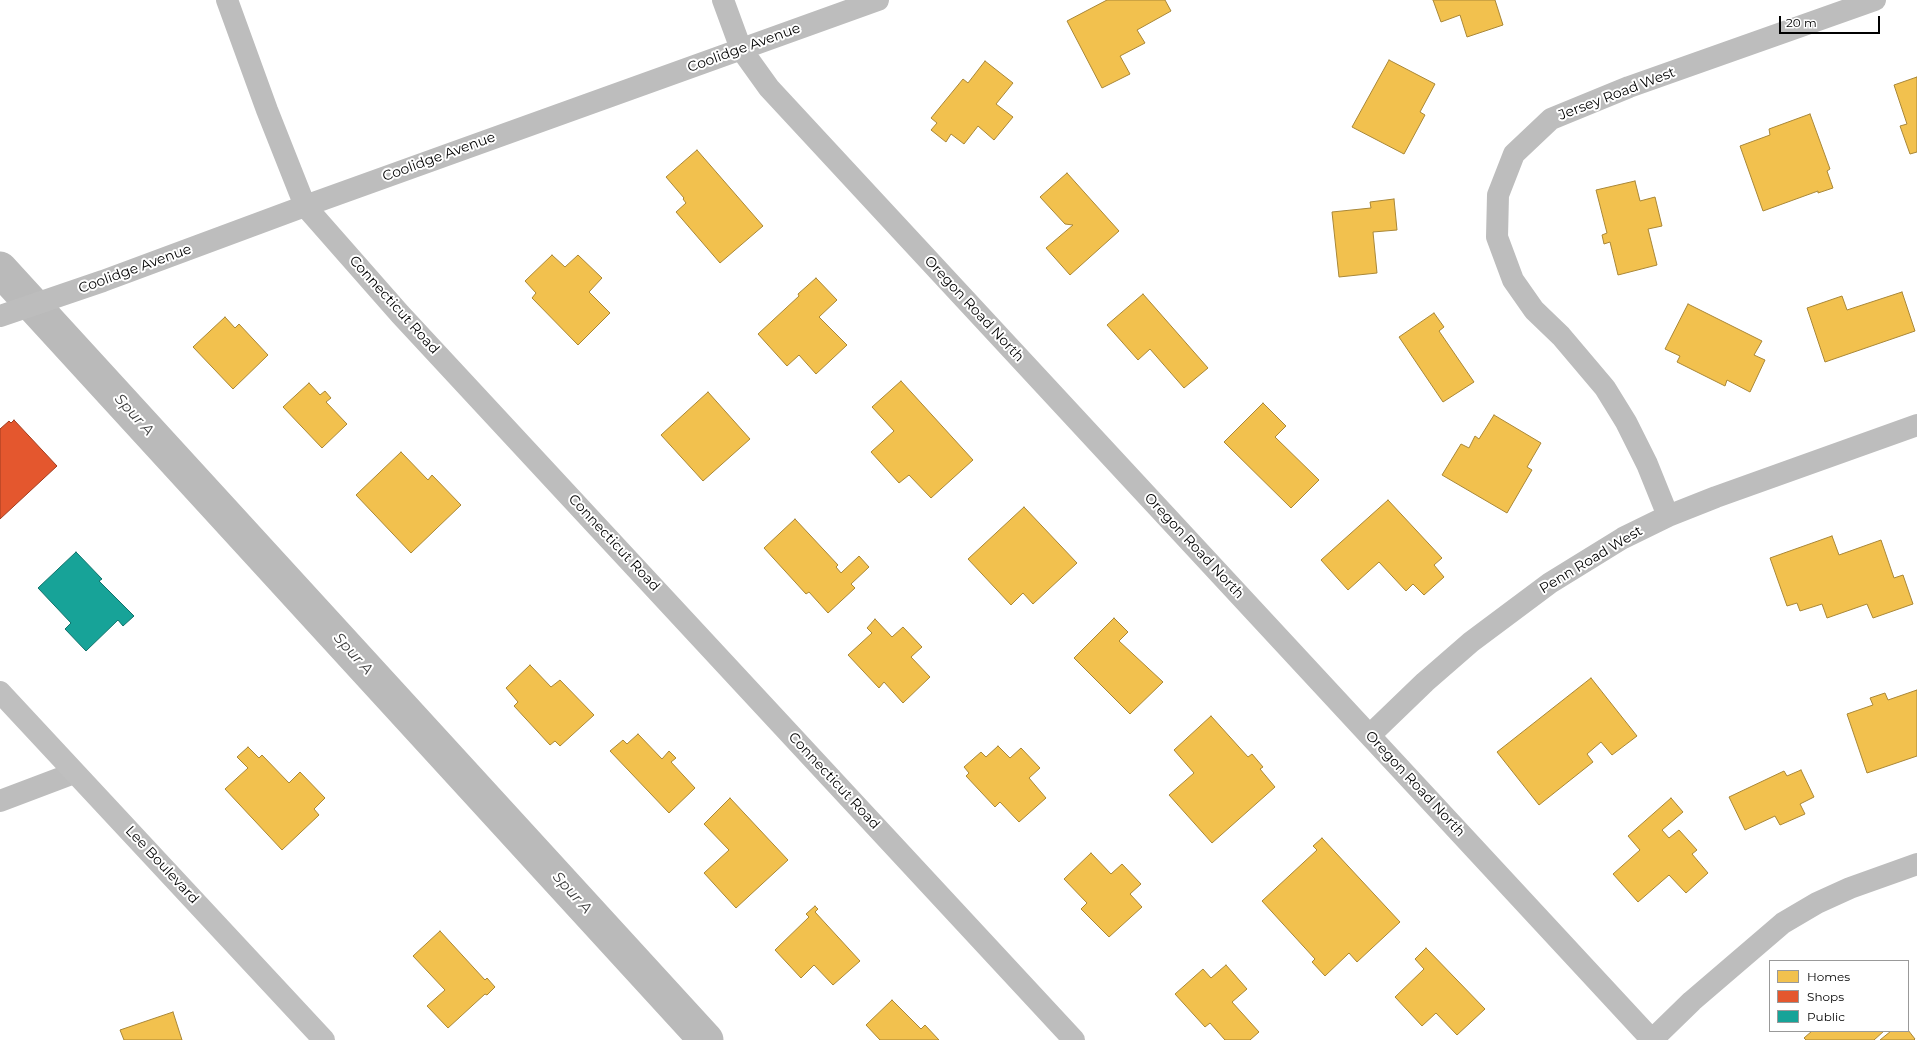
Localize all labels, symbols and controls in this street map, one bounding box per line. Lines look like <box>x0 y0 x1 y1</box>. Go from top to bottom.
scale bar <box>1781 8 1882 34</box>
text: 20 m <box>1786 15 1817 30</box>
street label: Coolidge Avenue <box>685 20 803 76</box>
street label: Jersey Road West <box>1556 64 1678 124</box>
street label: Coolidge Avenue <box>380 129 498 185</box>
street label: Coolidge Avenue <box>76 241 194 297</box>
street label: Connecticut Road <box>345 252 443 358</box>
street label: Oregon Road North <box>921 253 1027 365</box>
water label: Spur A <box>111 390 157 440</box>
street label: Oregon Road North <box>1141 490 1247 602</box>
street label: Connecticut Road <box>565 491 663 595</box>
street label: Penn Road West <box>1537 523 1645 597</box>
water label: Spur A <box>330 629 376 679</box>
street label: Oregon Road North <box>1362 728 1468 840</box>
street label: Connecticut Road <box>785 729 883 833</box>
street label: Lee Boulevard <box>122 823 202 907</box>
water label: Spur A <box>549 868 595 918</box>
legend <box>1769 960 1909 1032</box>
text: Homes <box>1807 969 1850 984</box>
text: Shops <box>1807 989 1844 1004</box>
text: Public <box>1807 1009 1845 1024</box>

